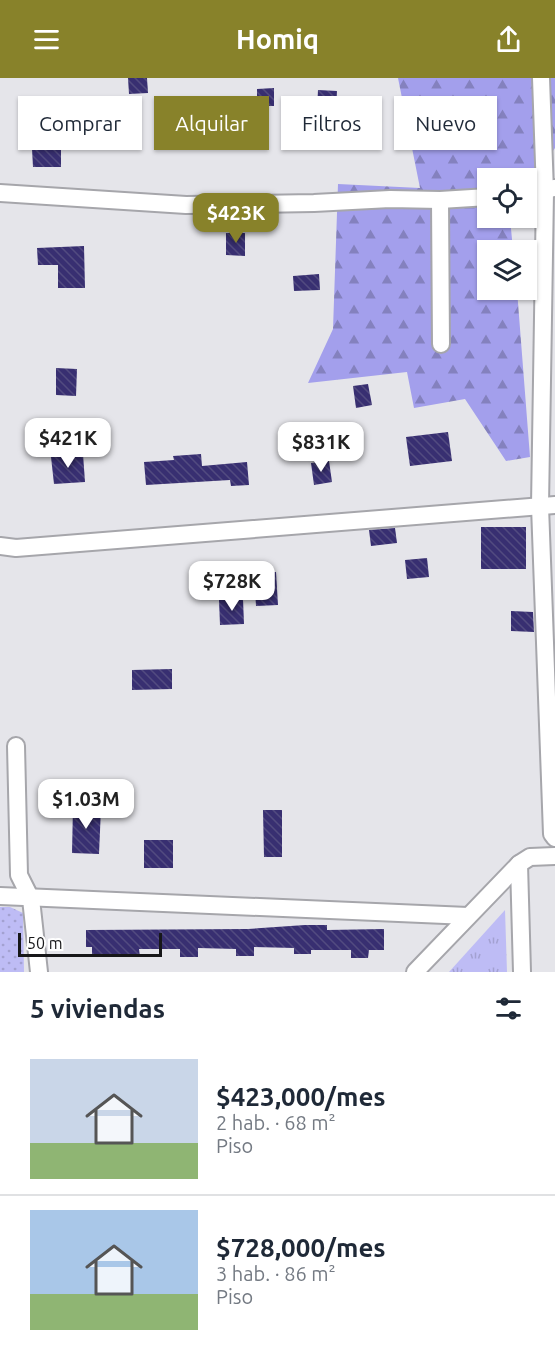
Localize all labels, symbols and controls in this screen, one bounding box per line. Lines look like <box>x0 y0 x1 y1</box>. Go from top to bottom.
icon: menu <box>30 23 63 56</box>
icon: share <box>492 23 525 56</box>
text: Homiq <box>236 24 319 54</box>
chip: Comprar <box>18 96 142 150</box>
chip: Alquilar <box>154 96 269 150</box>
chip: Filtros <box>281 96 382 150</box>
chip: Nuevo <box>394 96 497 150</box>
map controls <box>477 168 537 300</box>
button: locate <box>477 168 537 228</box>
pin: $423K <box>194 193 278 244</box>
text: $423K <box>207 201 265 224</box>
button: layers <box>477 240 537 300</box>
pin: $421K <box>26 418 110 469</box>
pin: $831K <box>279 422 363 473</box>
text: $421K <box>39 426 97 449</box>
text: $831K <box>292 430 350 453</box>
pin: $728K <box>190 561 274 612</box>
text: $728K <box>203 569 261 592</box>
pin: $1.03M <box>37 779 135 830</box>
text: $1.03M <box>52 787 120 810</box>
scale bar <box>18 930 162 958</box>
text: 50 m <box>27 934 63 952</box>
icon: filters <box>492 992 525 1025</box>
text: 5 viviendas <box>30 994 165 1023</box>
text: $423,000/mes <box>216 1082 386 1111</box>
icon: home <box>78 1083 150 1155</box>
text: 2 hab. · 68 m² <box>216 1111 336 1134</box>
text: Piso <box>216 1134 253 1157</box>
text: $728,000/mes <box>216 1233 386 1262</box>
icon: home <box>78 1234 150 1306</box>
text: 3 hab. · 86 m² <box>216 1262 336 1285</box>
text: Piso <box>216 1285 253 1308</box>

